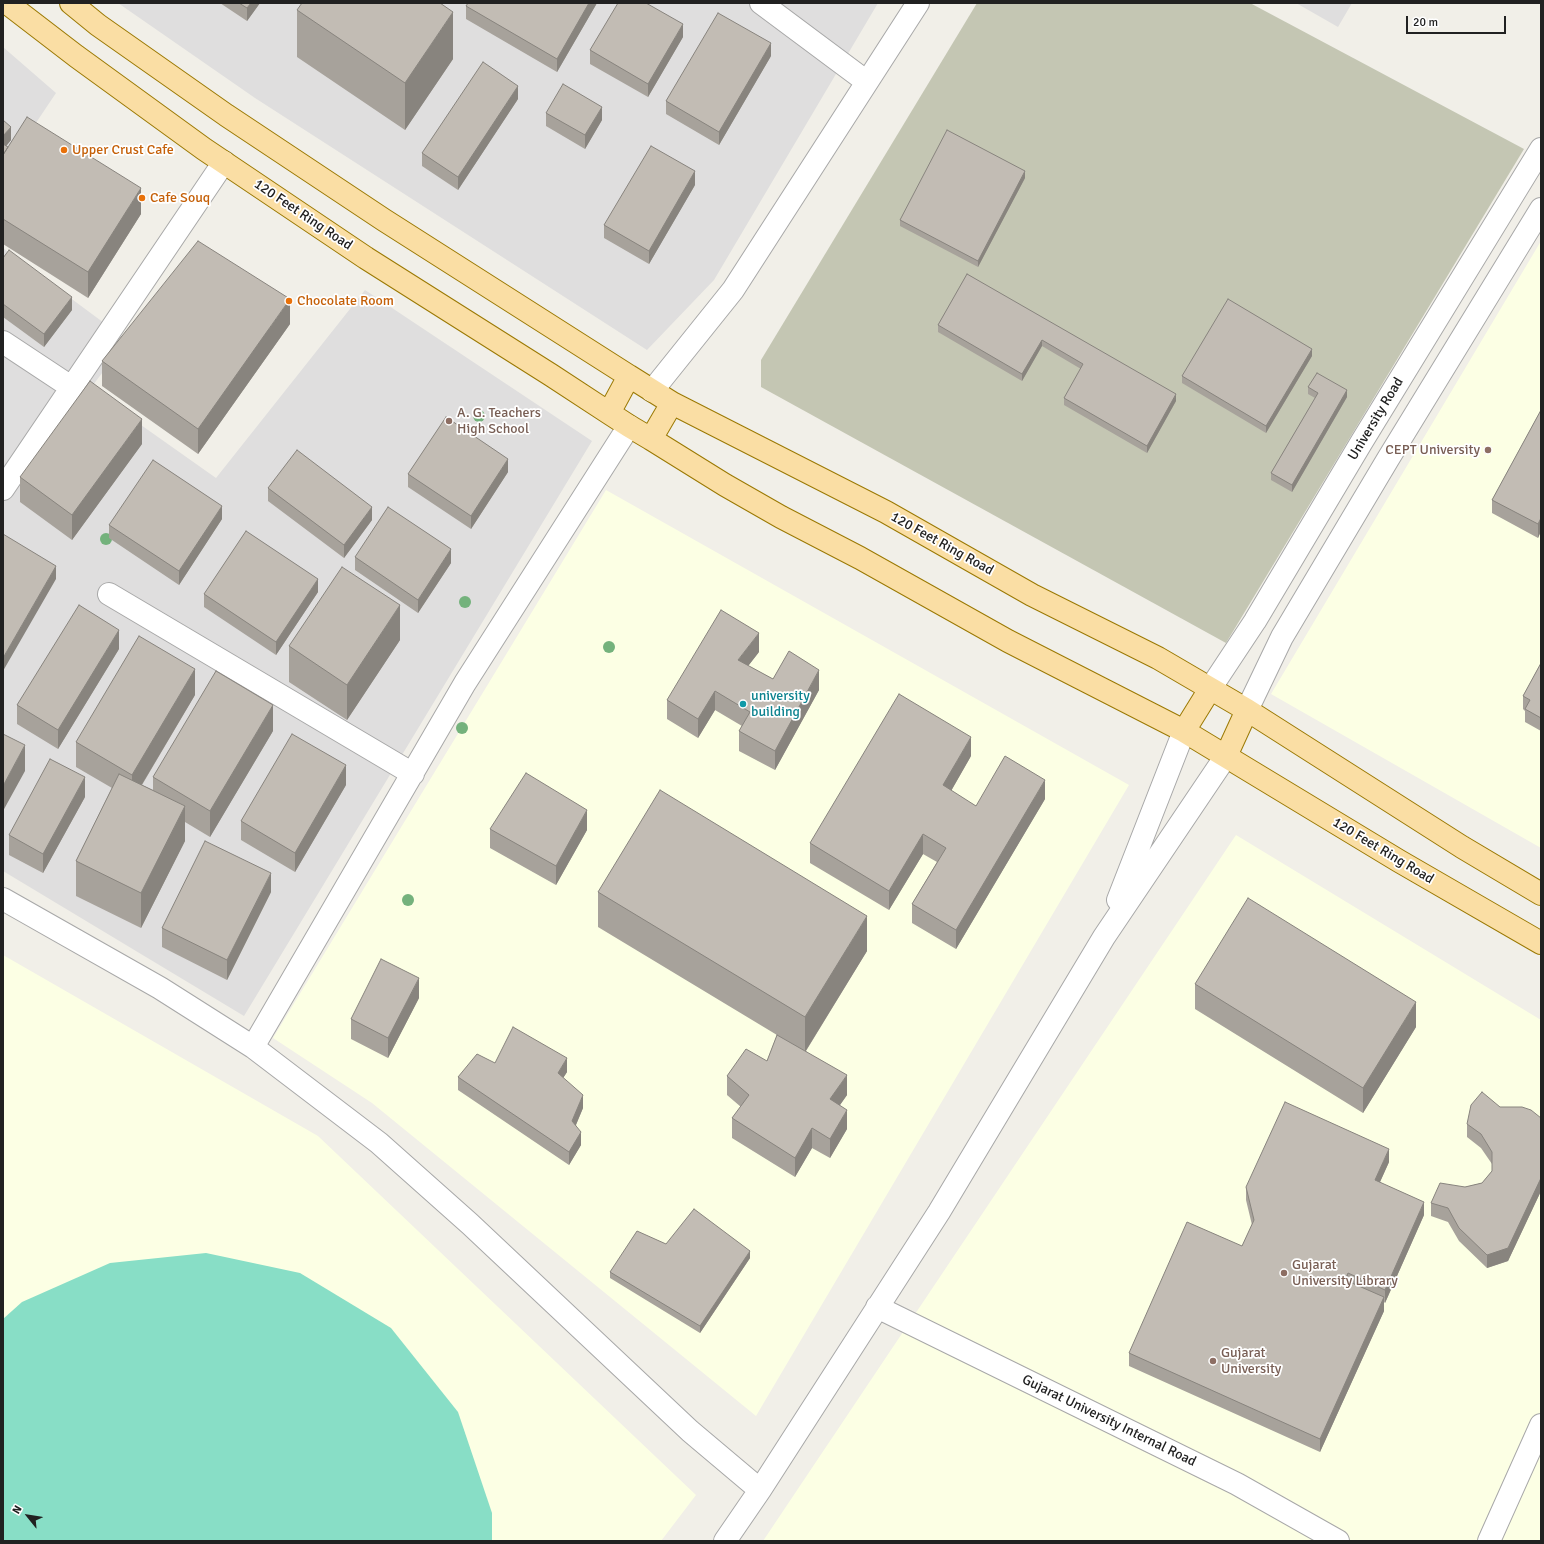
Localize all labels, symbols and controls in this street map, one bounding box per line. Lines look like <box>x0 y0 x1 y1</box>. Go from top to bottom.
scale bar <box>1408 8 1508 34</box>
text: 20 m <box>1413 15 1438 30</box>
place label: Upper Crust Cafe <box>72 142 174 158</box>
marker: Upper Crust Cafe <box>59 145 69 155</box>
street label: 120 Feet Ring Road <box>251 176 355 254</box>
place label: Cafe Souq <box>150 190 210 206</box>
marker: Cafe Souq <box>137 193 147 203</box>
place label: Chocolate Room <box>297 293 394 309</box>
marker: Chocolate Room <box>284 296 294 306</box>
street label: University Road <box>1345 375 1407 463</box>
place label: A. G. Teachers High School <box>457 405 541 438</box>
marker: A. G. Teachers High School <box>444 416 454 426</box>
place label: CEPT University <box>1385 442 1480 458</box>
marker: CEPT University <box>1483 445 1493 455</box>
street label: 120 Feet Ring Road <box>888 509 996 579</box>
place label: university building <box>751 688 810 720</box>
marker: university building <box>738 699 748 709</box>
street label: 120 Feet Ring Road <box>1329 814 1437 888</box>
place label: Gujarat University Library <box>1292 1257 1398 1290</box>
marker: Gujarat University Library <box>1279 1268 1289 1278</box>
place label: Gujarat University <box>1221 1345 1281 1378</box>
marker: Gujarat University <box>1208 1356 1218 1366</box>
street label: Gujarat University Internal Road <box>1019 1371 1199 1471</box>
north arrow <box>8 1496 48 1536</box>
text: N <box>10 1503 25 1516</box>

